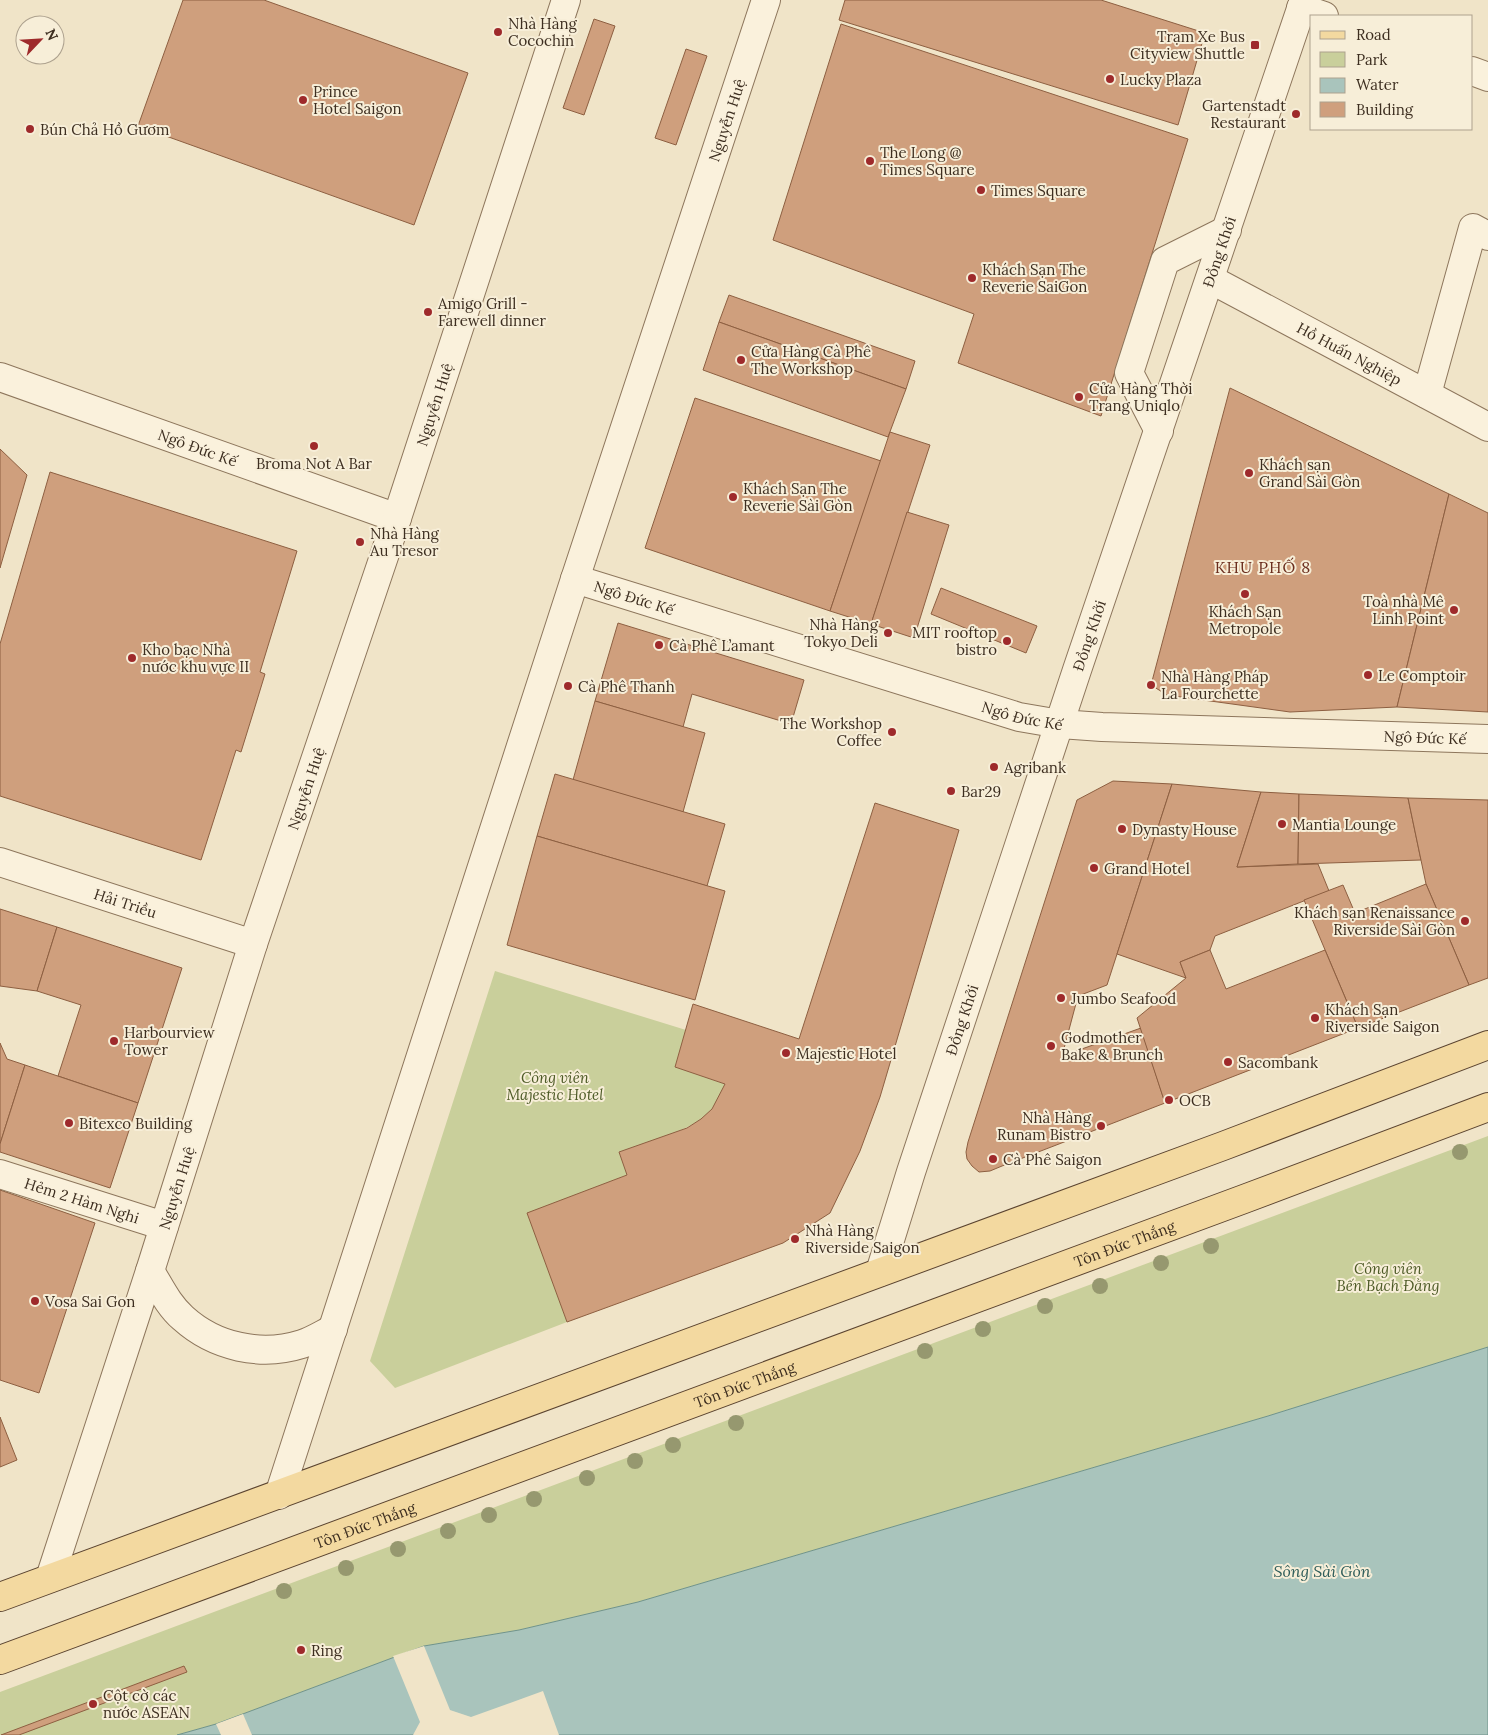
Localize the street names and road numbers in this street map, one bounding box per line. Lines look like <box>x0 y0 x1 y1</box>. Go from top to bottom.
street label: Nguyễn Huệ <box>704 76 749 164</box>
street label: Ðồng Khởi <box>1198 214 1239 290</box>
street label: Hồ Huấn Nghiệp <box>1294 318 1405 389</box>
street label: Nguyễn Huệ <box>412 360 456 448</box>
street label: Ngô Ðức Kế <box>156 424 241 470</box>
street label: Ngô Ðức Kế <box>592 576 677 619</box>
street label: Ðồng Khởi <box>1068 597 1110 673</box>
street label: Ngô Ðức Kế <box>980 697 1065 734</box>
street label: Ngô Ðức Kế <box>1384 726 1468 748</box>
street label: Nguyễn Huệ <box>283 744 328 832</box>
street label: Hải Triều <box>92 884 159 922</box>
street label: Ðồng Khởi <box>941 982 982 1058</box>
street label: Nguyễn Huệ <box>154 1144 198 1232</box>
street label: Hẻm 2 Hàm Nghi <box>22 1173 142 1227</box>
street label: Tôn Ðức Thắng <box>1071 1216 1178 1271</box>
street label: Tôn Ðức Thắng <box>691 1356 798 1412</box>
street label: Tôn Ðức Thắng <box>311 1497 419 1552</box>

